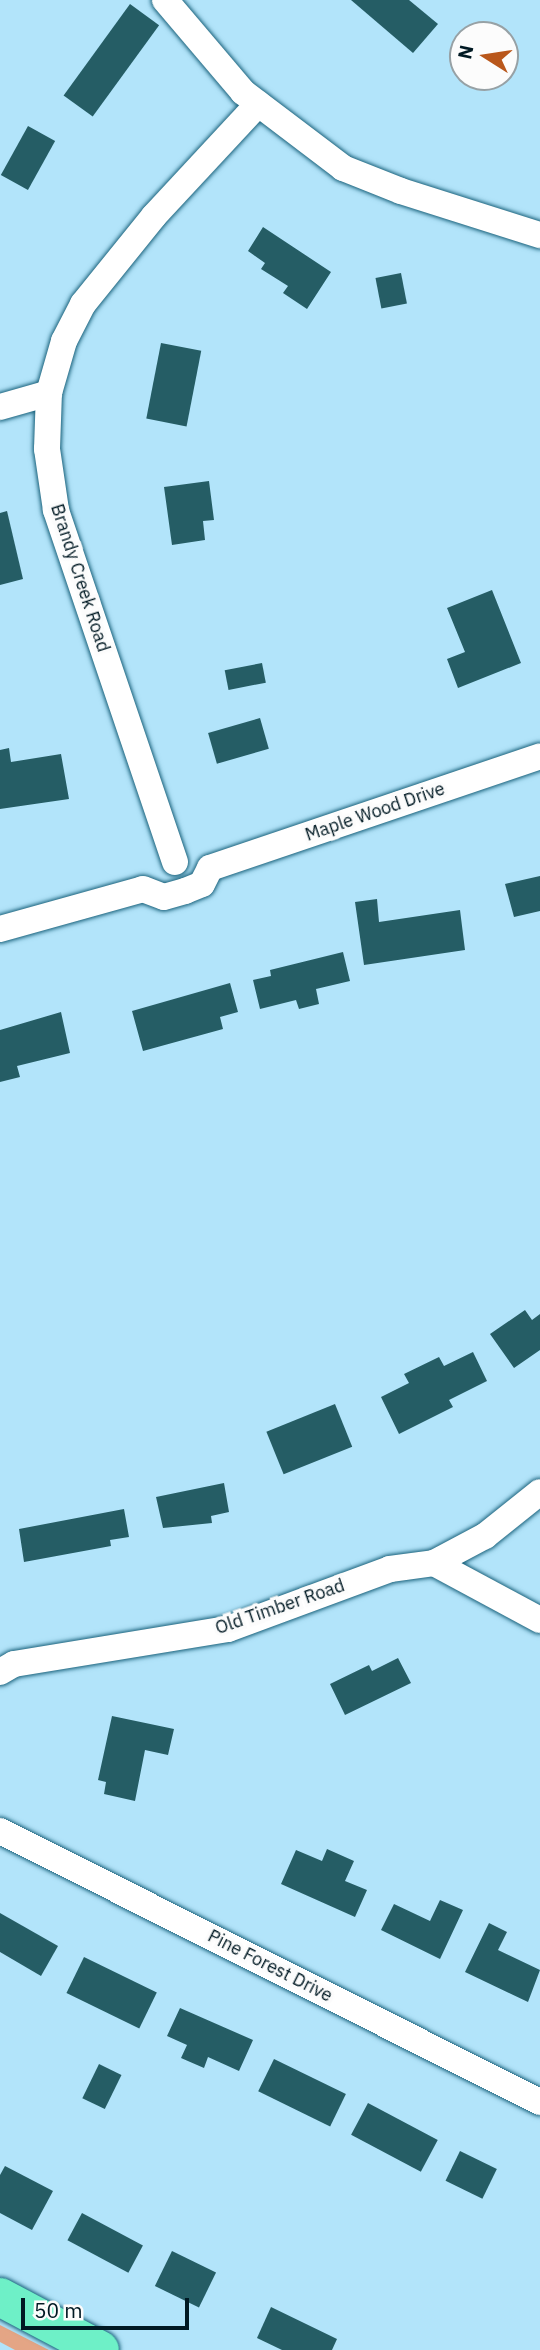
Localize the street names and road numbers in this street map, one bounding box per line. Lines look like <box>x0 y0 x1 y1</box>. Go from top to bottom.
street label: Brandy Creek Road <box>46 501 114 655</box>
street label: Maple Wood Drive <box>302 778 448 846</box>
street label: Old Timber Road <box>212 1575 348 1639</box>
street label: Pine Forest Drive <box>204 1925 336 2007</box>

